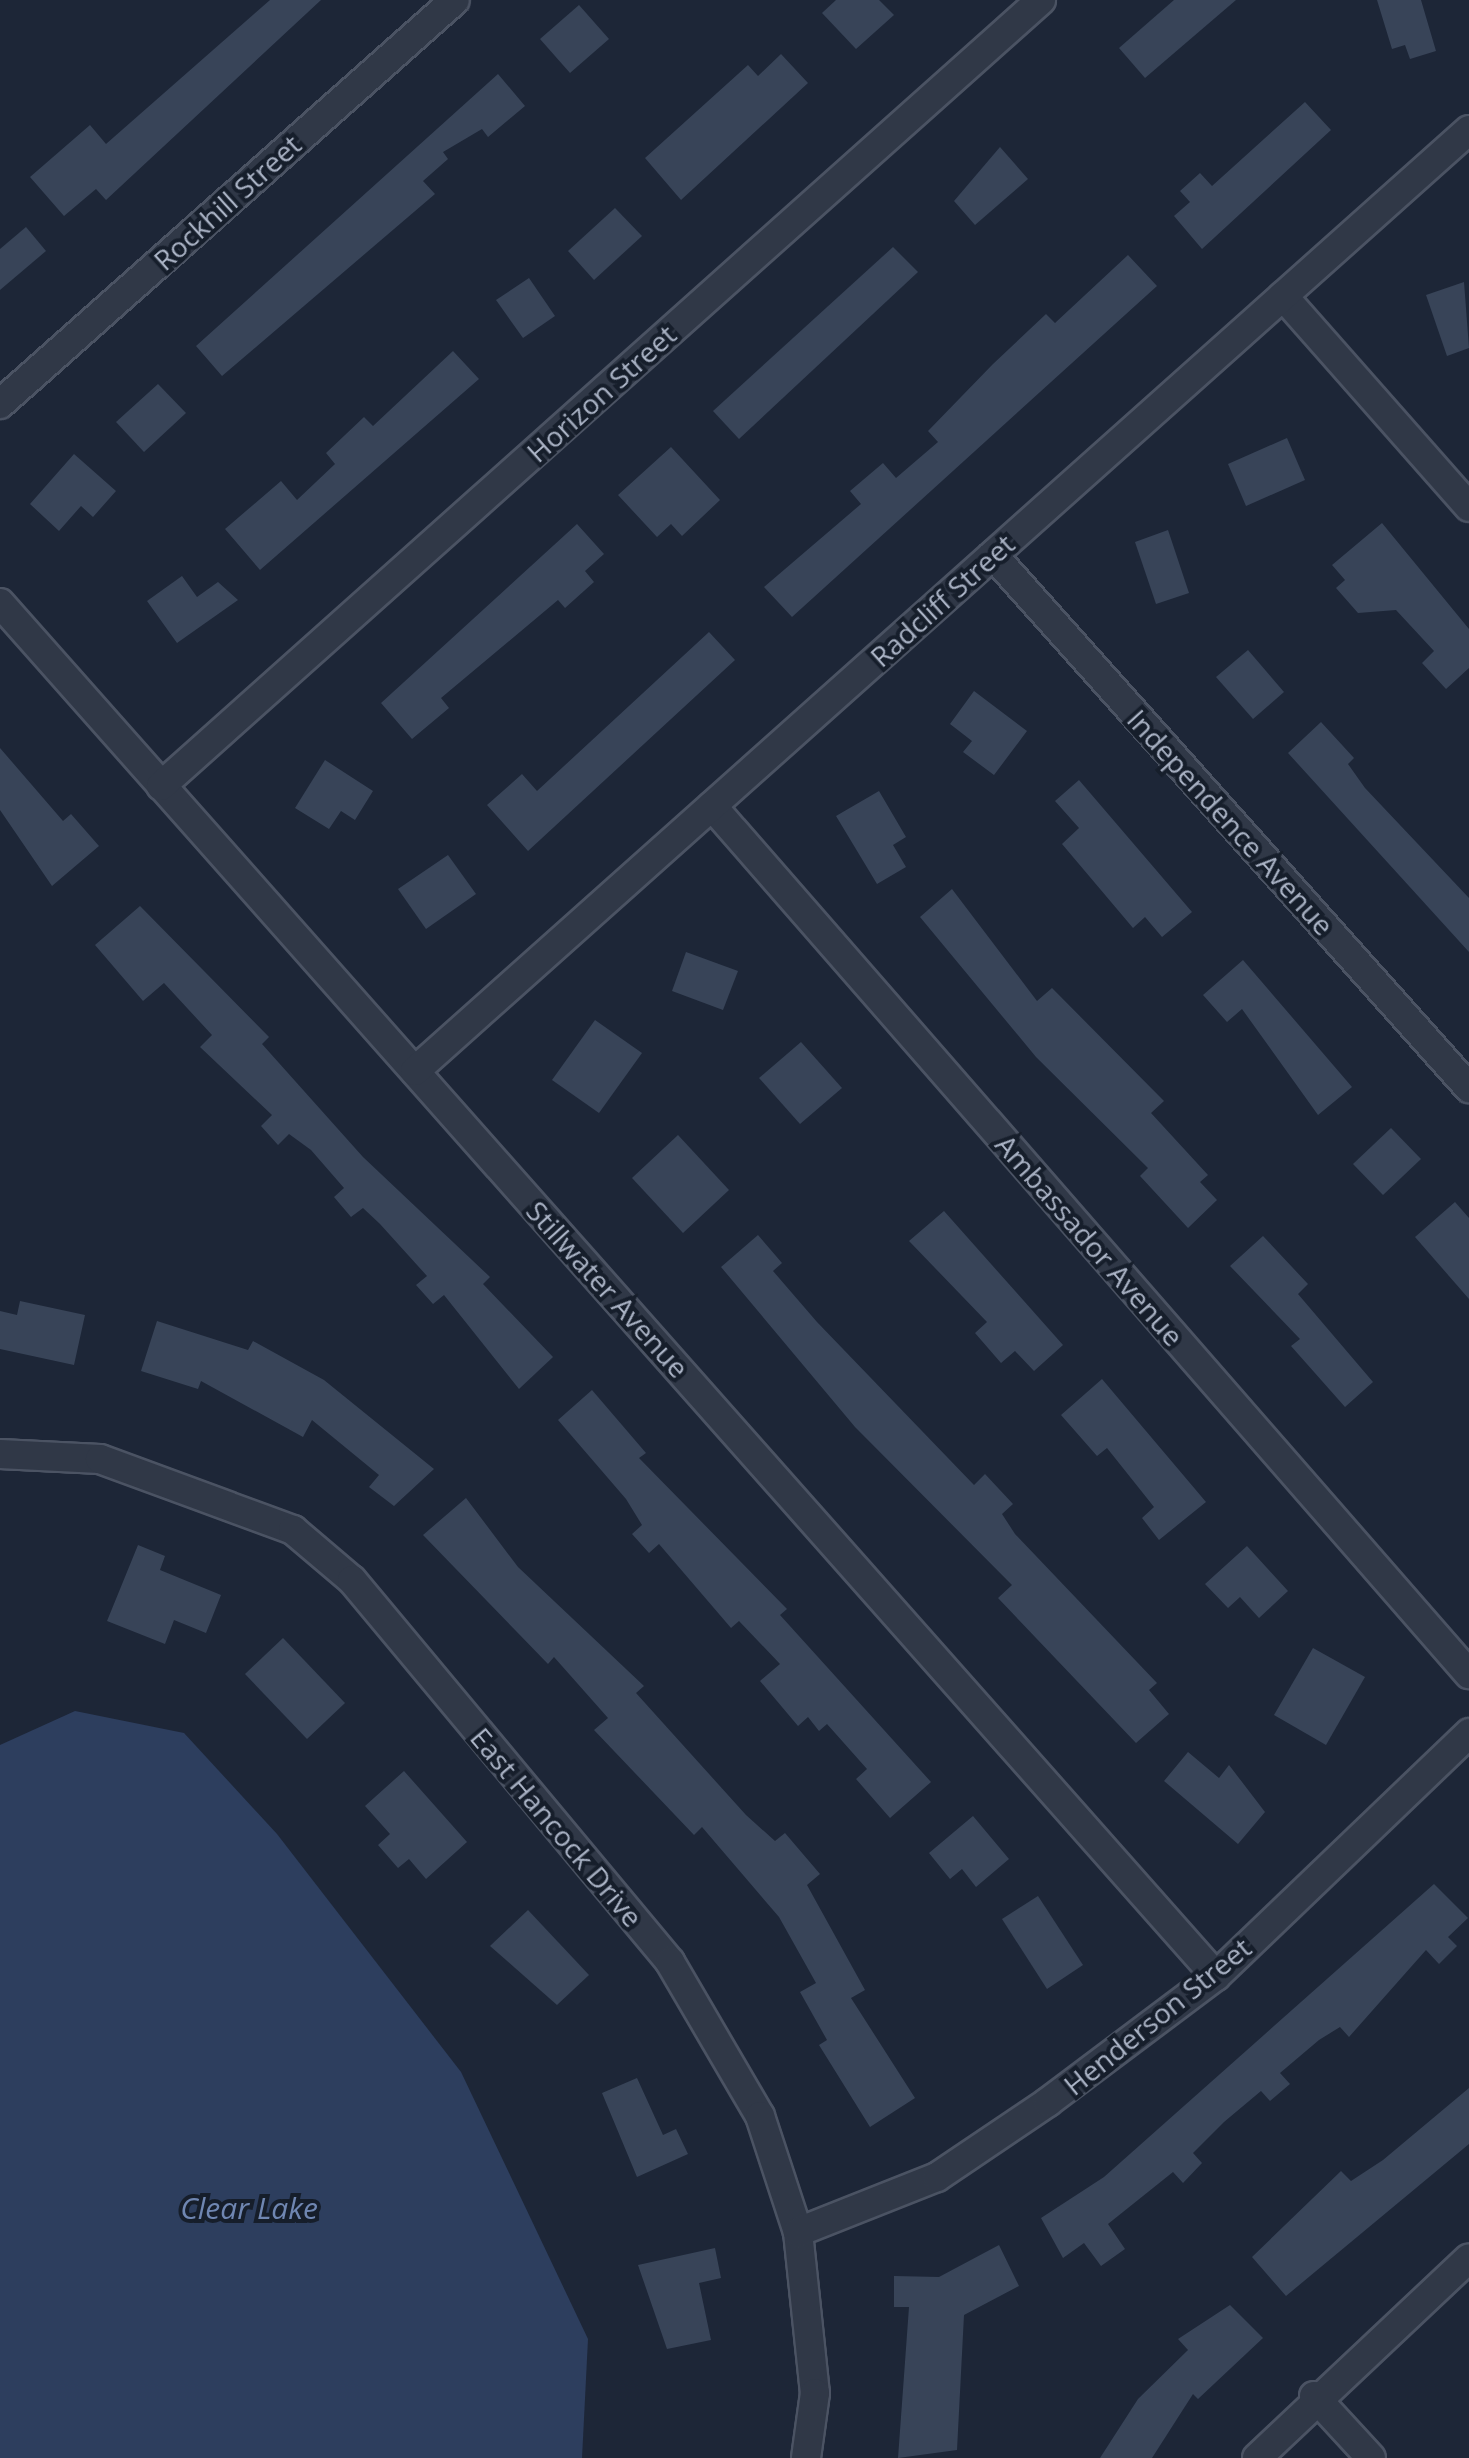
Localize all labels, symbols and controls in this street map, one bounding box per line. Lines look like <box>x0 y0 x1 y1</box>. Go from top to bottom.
street label: Rockhill Street <box>147 127 307 277</box>
street label: Horizon Street <box>520 317 682 469</box>
street label: Radcliff Street <box>863 527 1021 673</box>
street label: Independence Avenue <box>1121 702 1341 942</box>
street label: Ambassador Avenue <box>989 1128 1191 1352</box>
street label: Stillwater Avenue <box>520 1194 696 1384</box>
street label: East Hancock Drive <box>464 1721 650 1933</box>
street label: Henderson Street <box>1057 1930 1257 2102</box>
water label: Clear Lake <box>180 2190 318 2226</box>

